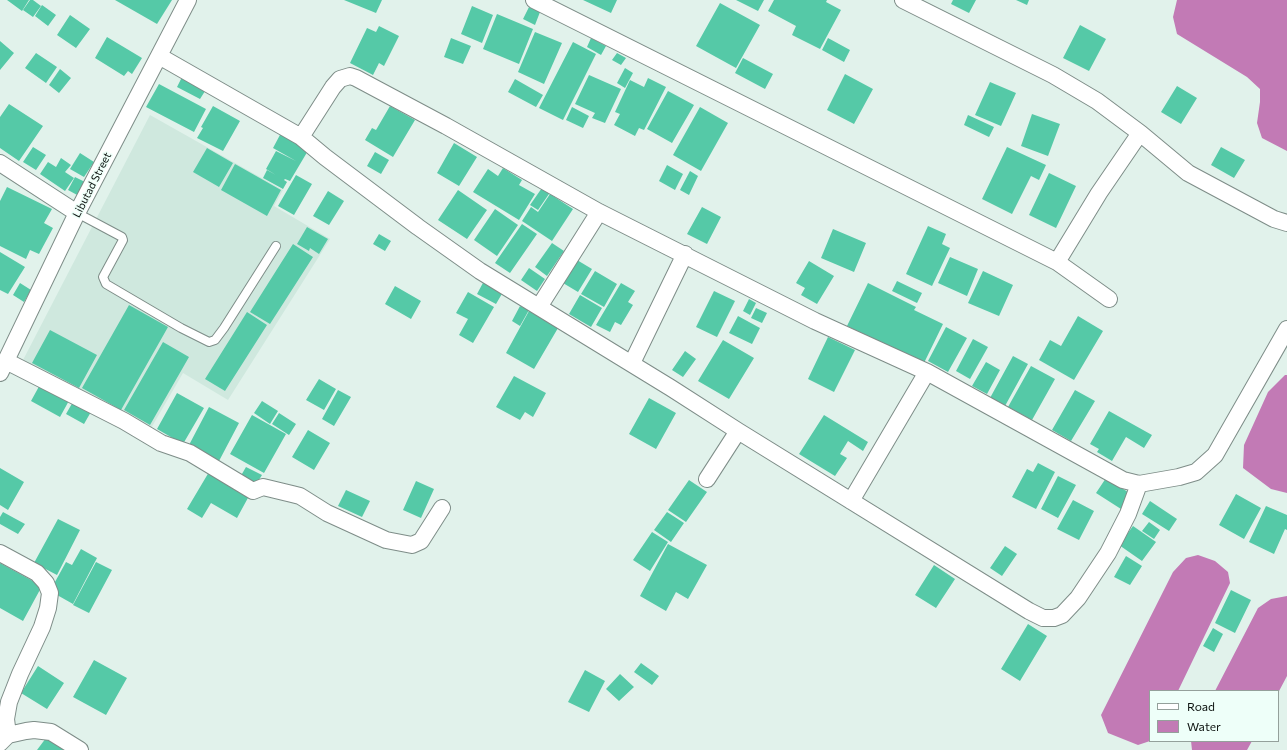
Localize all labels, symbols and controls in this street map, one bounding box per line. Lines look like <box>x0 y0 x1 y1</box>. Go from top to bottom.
street label: Libutad Street <box>70 150 114 220</box>
legend <box>1149 690 1279 742</box>
text: Road <box>1187 699 1215 713</box>
text: Water <box>1187 719 1221 733</box>

